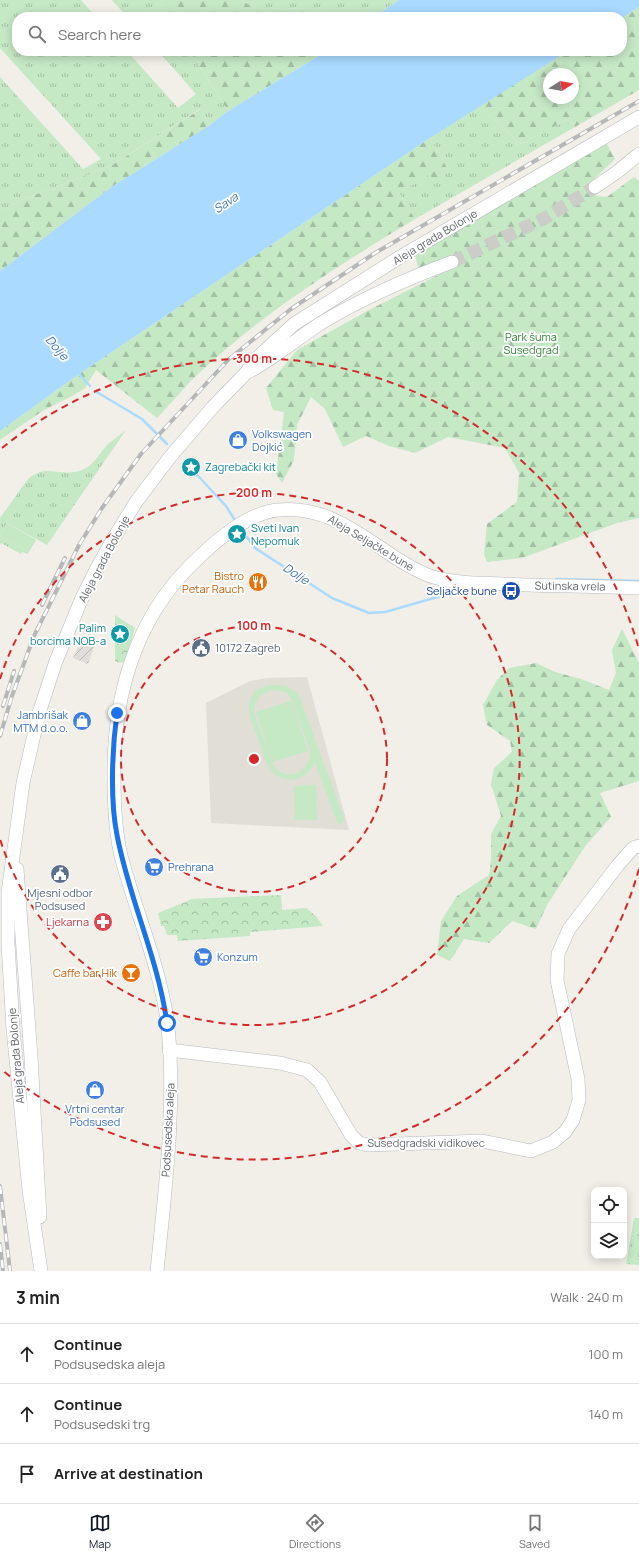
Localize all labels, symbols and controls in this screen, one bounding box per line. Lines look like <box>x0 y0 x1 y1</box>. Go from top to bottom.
search box <box>12 12 627 56</box>
icon: search <box>26 23 48 45</box>
text: Search here <box>58 24 141 45</box>
north arrow <box>543 68 579 104</box>
water label: Sava <box>210 187 242 217</box>
street label: Aleja grada Bolonje <box>390 205 480 268</box>
park label: Park šuma Susedgrad <box>504 329 558 357</box>
water label: Dolje <box>42 332 74 365</box>
text: 300 m <box>236 350 272 367</box>
place label: Volkswagen Dojkić <box>252 426 312 454</box>
shop icon: Volkswagen Dojkić <box>227 429 249 451</box>
place icon: Zagrebački kit <box>180 456 202 478</box>
place label: Zagrebački kit <box>205 459 276 474</box>
text: 200 m <box>236 484 272 501</box>
street label: Aleja Seljačke bune <box>326 511 417 574</box>
street label: Aleja grada Bolonje <box>74 512 133 605</box>
place label: Sveti Ivan Nepomuk <box>251 520 300 548</box>
place icon: Sveti Ivan Nepomuk <box>226 523 248 545</box>
water label: Dolje <box>280 559 313 589</box>
place label: Bistro Petar Rauch <box>182 568 244 596</box>
restaurant icon: Bistro Petar Rauch <box>247 571 269 593</box>
street label: Sutinska vrela <box>534 577 606 594</box>
bus stop icon: Seljačke bune <box>500 580 522 602</box>
place label: Seljačke bune <box>426 583 498 598</box>
text: 100 m <box>237 617 271 634</box>
place label: Palim borcima NOB-a <box>30 620 106 648</box>
place icon: Palim borcima NOB-a <box>109 623 131 645</box>
public building icon: 10172 Zagreb <box>190 637 212 659</box>
place label: 10172 Zagreb <box>215 640 281 655</box>
route end <box>108 704 126 722</box>
place label: Jambrišak MTM d.o.o. <box>13 707 69 735</box>
shop icon: Jambrišak MTM d.o.o. <box>71 710 93 732</box>
centre of rings <box>247 752 261 766</box>
supermarket icon: Prehrana <box>143 856 165 878</box>
place label: Prehrana <box>168 859 214 874</box>
public building icon: Mjesni odbor Podsused <box>49 863 71 885</box>
place label: Mjesni odbor Podsused <box>27 885 93 913</box>
pharmacy icon: Ljekarna <box>92 911 114 933</box>
place label: Ljekarna <box>46 914 89 929</box>
supermarket icon: Konzum <box>192 946 214 968</box>
place label: Konzum <box>217 949 258 964</box>
bar icon: Caffe bar Hik <box>120 962 142 984</box>
place label: Caffe bar Hik <box>53 965 118 980</box>
street label: Aleja grada Bolonje <box>4 1007 27 1105</box>
route start <box>158 1014 176 1032</box>
shop icon: Vrtni centar Podsused <box>84 1079 106 1101</box>
street label: Podsusedska aleja <box>158 1083 177 1177</box>
place label: Vrtni centar Podsused <box>65 1101 125 1129</box>
street label: Susedgradski vidikovec <box>367 1135 485 1150</box>
map controls <box>591 1187 627 1259</box>
button: locate <box>591 1187 627 1223</box>
button: layers <box>591 1223 627 1259</box>
text: 3 min <box>16 1286 60 1309</box>
text: Walk · 240 m <box>550 1288 623 1306</box>
text: Continue <box>54 1334 122 1355</box>
icon: ahead <box>16 1343 38 1365</box>
text: 100 m <box>588 1345 623 1363</box>
text: Podsusedska aleja <box>54 1355 165 1373</box>
text: Continue <box>54 1394 122 1415</box>
icon: ahead <box>16 1403 38 1425</box>
text: 140 m <box>589 1405 623 1423</box>
text: Podsusedski trg <box>54 1415 150 1433</box>
icon: arrive <box>16 1463 38 1485</box>
text: Arrive at destination <box>54 1463 203 1484</box>
tab: Map <box>89 1512 111 1551</box>
tab: Directions <box>289 1512 341 1551</box>
tab: Saved <box>519 1512 550 1551</box>

